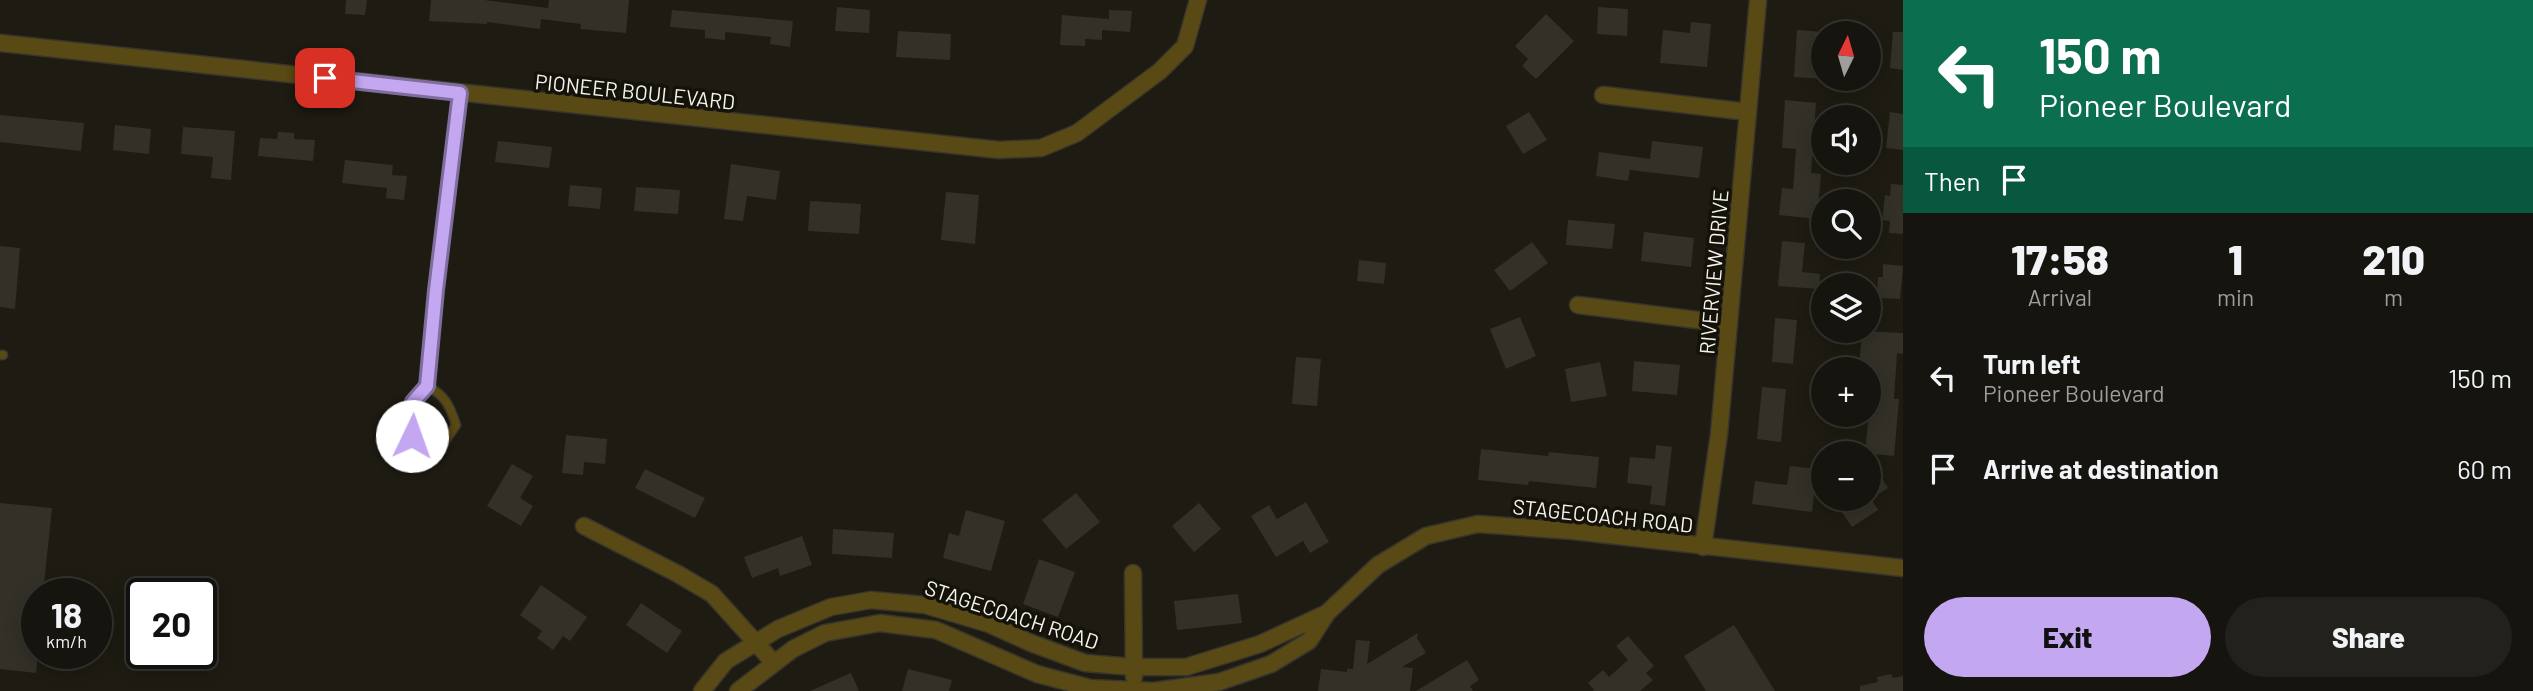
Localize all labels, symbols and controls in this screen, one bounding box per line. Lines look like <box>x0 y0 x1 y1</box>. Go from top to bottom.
north arrow <box>1811 21 1881 91</box>
map controls <box>1811 21 1881 511</box>
text: 150 m <box>2039 25 2161 84</box>
icon: left <box>1924 28 2015 119</box>
pin <box>295 48 355 108</box>
icon: arrive <box>306 59 344 97</box>
street label: PIONEER BOULEVARD <box>534 68 736 114</box>
text: Pioneer Boulevard <box>2039 85 2292 123</box>
button: sound <box>1811 105 1881 175</box>
icon: arrive <box>1995 161 2033 199</box>
text: Then <box>1924 165 1981 196</box>
street label: RIVERVIEW DRIVE <box>1693 189 1733 355</box>
button: search <box>1811 189 1881 259</box>
text: 17:58 <box>2011 233 2109 283</box>
text: 1 <box>2228 233 2243 283</box>
text: 210 <box>2362 233 2425 283</box>
button: layers <box>1811 273 1881 343</box>
text: Arrival <box>2028 283 2092 311</box>
text: min <box>2217 283 2254 311</box>
text: m <box>2384 283 2403 311</box>
text: Turn left <box>1983 348 2081 379</box>
button: + <box>1811 357 1881 427</box>
icon: left <box>1924 359 1962 397</box>
text: 150 m <box>2448 362 2512 393</box>
text: Pioneer Boulevard <box>1983 379 2165 407</box>
position arrow <box>375 399 449 473</box>
button: − <box>1811 441 1881 511</box>
icon: arrive <box>1924 450 1962 488</box>
text: Arrive at destination <box>1983 453 2219 484</box>
text: 60 m <box>2457 453 2512 484</box>
street label: STAGECOACH ROAD <box>1512 493 1694 537</box>
street label: STAGECOACH ROAD <box>922 574 1102 654</box>
speed limit sign: 20 <box>126 578 217 669</box>
text: 18 <box>51 593 82 635</box>
button: Exit <box>1924 597 2211 677</box>
button: Share <box>2225 597 2512 677</box>
text: km/h <box>46 630 87 652</box>

